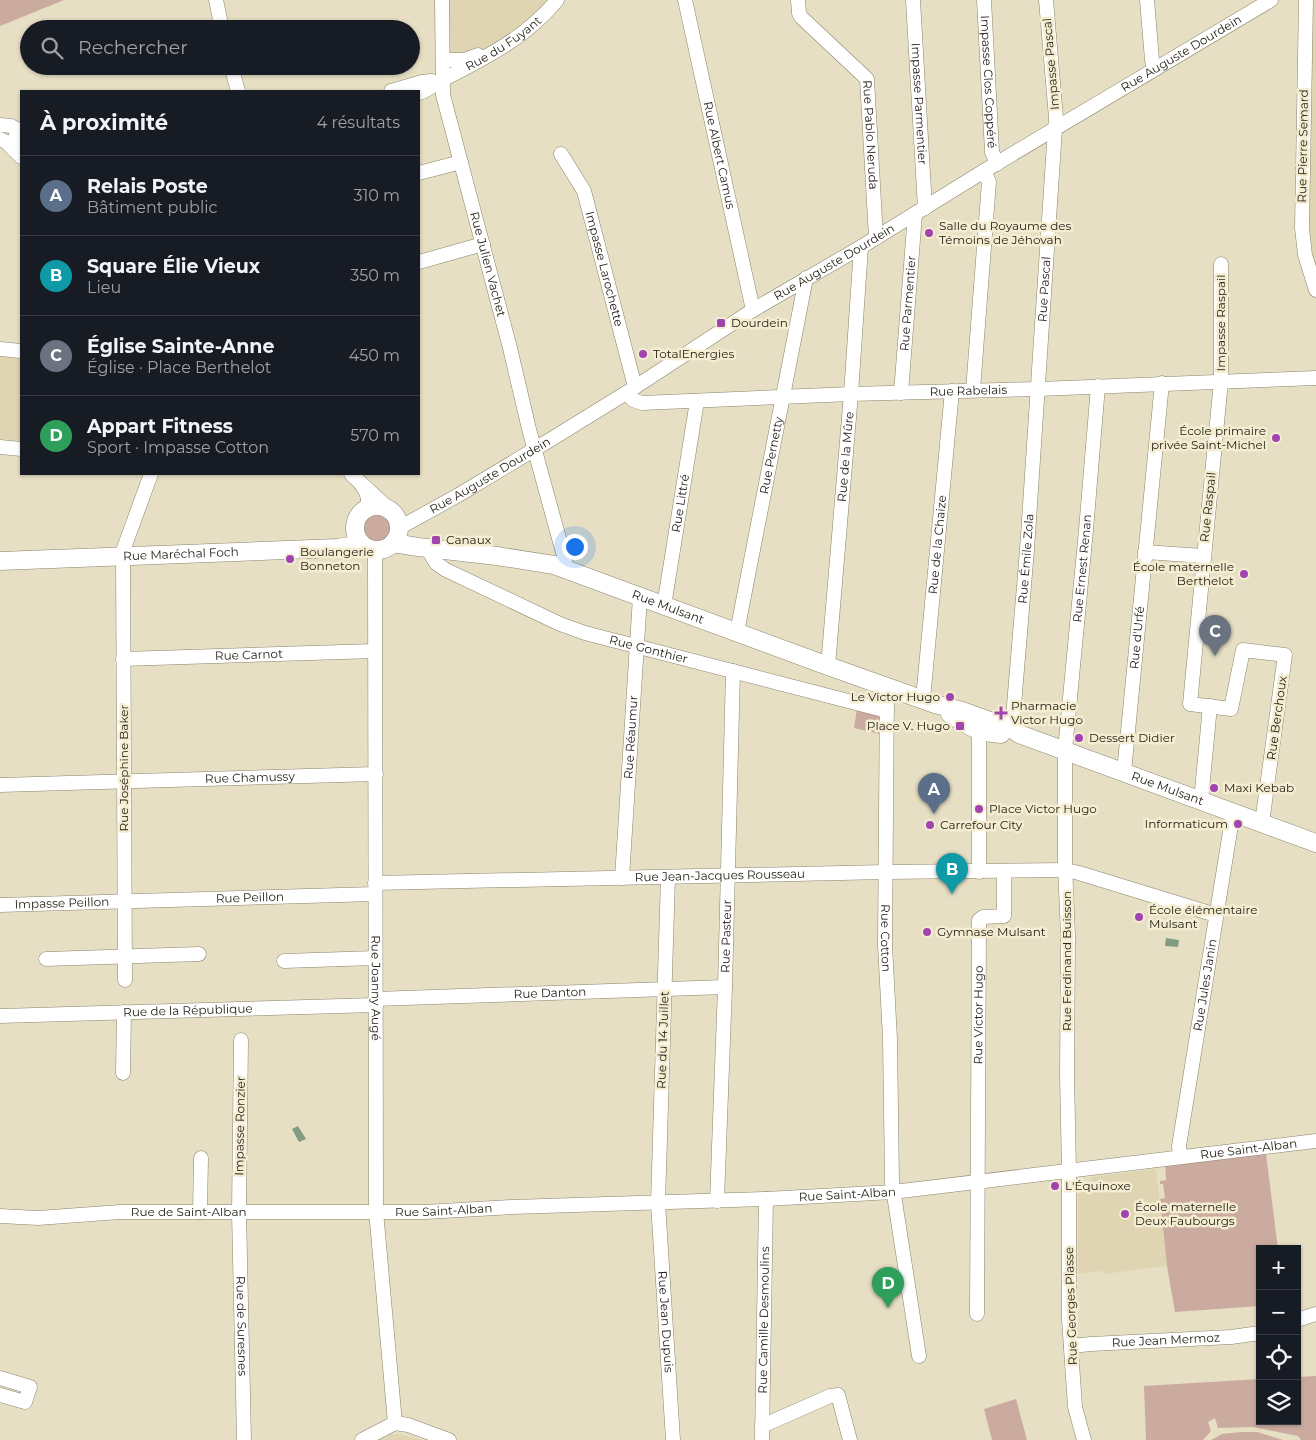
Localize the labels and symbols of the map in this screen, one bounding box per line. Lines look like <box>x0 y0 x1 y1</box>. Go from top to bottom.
street label: Rue Auguste Dourdein <box>1118 11 1244 95</box>
street label: Rue du Fuyant <box>463 13 544 74</box>
street label: Impasse Clos Coppéré <box>978 15 1000 149</box>
street label: Impasse Pascal <box>1039 18 1062 111</box>
street label: Impasse Parmentier <box>908 42 931 165</box>
street label: Rue Pablo Neruda <box>860 80 881 190</box>
street label: Rue Pierre Semard <box>1294 89 1311 203</box>
street label: Rue Albert Camus <box>700 100 739 210</box>
street label: Impasse Larochette <box>583 209 627 328</box>
street label: Rue Julien Vachet <box>467 210 509 318</box>
place label: Salle du Royaume des Témoins de Jéhovah <box>939 218 1072 247</box>
street label: Rue Auguste Dourdein <box>771 220 897 303</box>
marker: Salle du Royaume des Témoins de Jéhovah <box>923 227 935 239</box>
street label: Rue Parmentier <box>896 255 919 352</box>
street label: Rue Pascal <box>1034 256 1054 322</box>
street label: Impasse Raspail <box>1213 275 1228 371</box>
place label: Dourdein <box>731 315 788 330</box>
marker: Dourdein <box>715 317 727 329</box>
place label: TotalEnergies <box>653 346 734 361</box>
marker: TotalEnergies <box>637 348 649 360</box>
street label: Rue Rabelais <box>929 382 1008 399</box>
street label: Rue de la Mûre <box>834 411 856 503</box>
street label: Rue Pernetty <box>756 415 786 495</box>
place label: École primaire privée Saint-Michel <box>1151 423 1266 452</box>
marker: École primaire privée Saint-Michel <box>1270 432 1282 444</box>
street label: Rue Auguste Dourdein <box>427 434 553 517</box>
street label: Rue Raspail <box>1196 471 1219 543</box>
street label: Rue Littré <box>668 473 692 534</box>
street label: Rue de la Chaize <box>925 494 949 595</box>
street label: Rue Émile Zola <box>1015 513 1036 604</box>
street label: Rue Ernest Renan <box>1069 514 1094 623</box>
place label: Canaux <box>446 532 492 547</box>
marker: Canaux <box>430 534 442 546</box>
your location <box>562 534 588 560</box>
street label: Rue Maréchal Foch <box>123 544 239 563</box>
place label: Boulangerie Bonneton <box>300 544 374 573</box>
marker: Boulangerie Bonneton <box>284 553 296 565</box>
place label: École maternelle Berthelot <box>1133 559 1234 588</box>
marker: École maternelle Berthelot <box>1238 568 1250 580</box>
street label: Rue Mulsant <box>630 586 706 627</box>
street label: Rue d'Urfé <box>1126 605 1147 670</box>
pin: C <box>1199 615 1231 656</box>
street label: Rue Gonthier <box>608 632 690 666</box>
street label: Rue Carnot <box>215 646 283 663</box>
street label: Rue Berchoux <box>1263 674 1290 761</box>
place label: Le Victor Hugo <box>851 689 940 704</box>
marker: Le Victor Hugo <box>944 691 956 703</box>
street label: Rue Réaumur <box>620 695 641 780</box>
place label: Pharmacie Victor Hugo <box>1011 698 1083 727</box>
street label: Rue Joséphine Baker <box>116 704 131 831</box>
marker: Pharmacie Victor Hugo <box>995 707 1007 719</box>
place label: Place V. Hugo <box>867 718 950 733</box>
marker: Place V. Hugo <box>954 720 966 732</box>
place label: Dessert Didier <box>1089 730 1175 745</box>
marker: Dessert Didier <box>1073 732 1085 744</box>
street label: Rue Chamussy <box>205 768 296 786</box>
street label: Rue Mulsant <box>1130 768 1206 808</box>
pin: A <box>918 773 950 814</box>
place label: Maxi Kebab <box>1224 780 1294 795</box>
marker: Maxi Kebab <box>1208 782 1220 794</box>
place label: Place Victor Hugo <box>989 801 1097 816</box>
marker: Place Victor Hugo <box>973 803 985 815</box>
place label: Informaticum <box>1145 816 1228 831</box>
place label: Carrefour City <box>940 817 1023 832</box>
marker: Informaticum <box>1232 818 1244 830</box>
marker: Carrefour City <box>924 819 936 831</box>
pin: B <box>936 853 968 894</box>
street label: Rue Jean-Jacques Rousseau <box>635 866 805 884</box>
street label: Rue Peillon <box>216 889 284 906</box>
street label: Rue Ferdinand Buisson <box>1059 891 1074 1031</box>
street label: Impasse Peillon <box>14 894 110 912</box>
street label: Rue Pasteur <box>717 899 734 973</box>
place label: École élémentaire Mulsant <box>1149 902 1257 931</box>
street label: Rue Cotton <box>878 904 894 972</box>
marker: École élémentaire Mulsant <box>1133 911 1145 923</box>
place label: Gymnase Mulsant <box>937 924 1046 939</box>
marker: Gymnase Mulsant <box>921 926 933 938</box>
street label: Rue Joanny Augé <box>369 935 384 1041</box>
street label: Rue Jules Janin <box>1190 938 1219 1032</box>
street label: Rue Victor Hugo <box>970 965 986 1065</box>
street label: Rue Danton <box>513 984 586 1001</box>
street label: Rue du 14 Juillet <box>653 991 672 1089</box>
street label: Rue de la République <box>123 1001 253 1019</box>
street label: Impasse Ronzier <box>231 1076 248 1176</box>
street label: Rue Saint-Alban <box>1199 1135 1298 1162</box>
place label: L'Équinoxe <box>1065 1178 1131 1193</box>
marker: L'Équinoxe <box>1049 1180 1061 1192</box>
street label: Rue Saint-Alban <box>798 1184 896 1204</box>
place label: École maternelle Deux Faubourgs <box>1135 1199 1236 1228</box>
street label: Rue Saint-Alban <box>395 1200 493 1219</box>
street label: Rue de Saint-Alban <box>131 1204 247 1219</box>
marker: École maternelle Deux Faubourgs <box>1119 1208 1131 1220</box>
street label: Rue Camille Desmoulins <box>755 1246 772 1394</box>
street label: Rue Georges Plasse <box>1061 1247 1080 1365</box>
pin: D <box>872 1267 904 1308</box>
street label: Rue Jean Dupuis <box>655 1270 677 1373</box>
street label: Rue de Suresnes <box>233 1276 251 1376</box>
street label: Rue Jean Mermoz <box>1111 1330 1220 1350</box>

